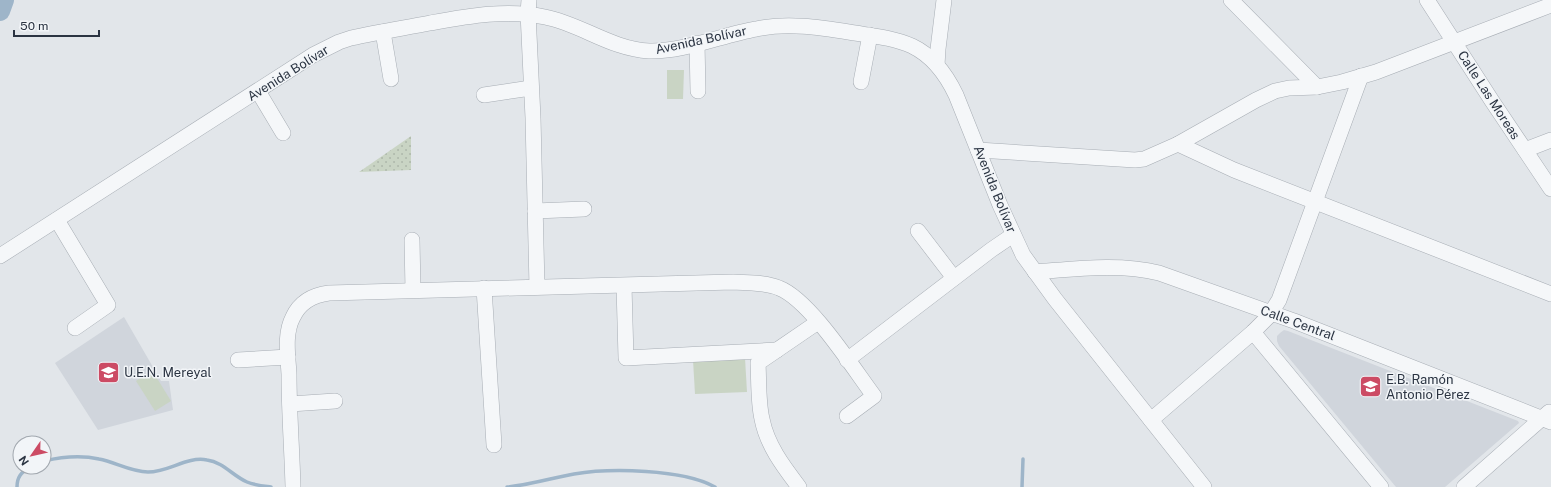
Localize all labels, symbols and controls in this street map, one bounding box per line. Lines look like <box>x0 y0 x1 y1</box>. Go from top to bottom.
scale bar <box>14 12 99 38</box>
text: 50 m <box>20 19 48 33</box>
street label: Avenida Bolívar <box>654 23 748 57</box>
street label: Avenida Bolívar <box>245 42 331 104</box>
street label: Calle Las Moreas <box>1455 48 1523 142</box>
street label: Avenida Bolívar <box>971 143 1019 235</box>
street label: Calle Central <box>1259 303 1337 343</box>
school or university icon: U.E.N. Mereyal <box>95 359 121 385</box>
place label: U.E.N. Mereyal <box>124 365 211 380</box>
place label: E.B. Ramón Antonio Pérez <box>1386 372 1470 402</box>
school or university icon: E.B. Ramón Antonio Pérez <box>1357 373 1383 399</box>
north arrow <box>12 435 52 475</box>
text: N <box>16 454 31 468</box>

